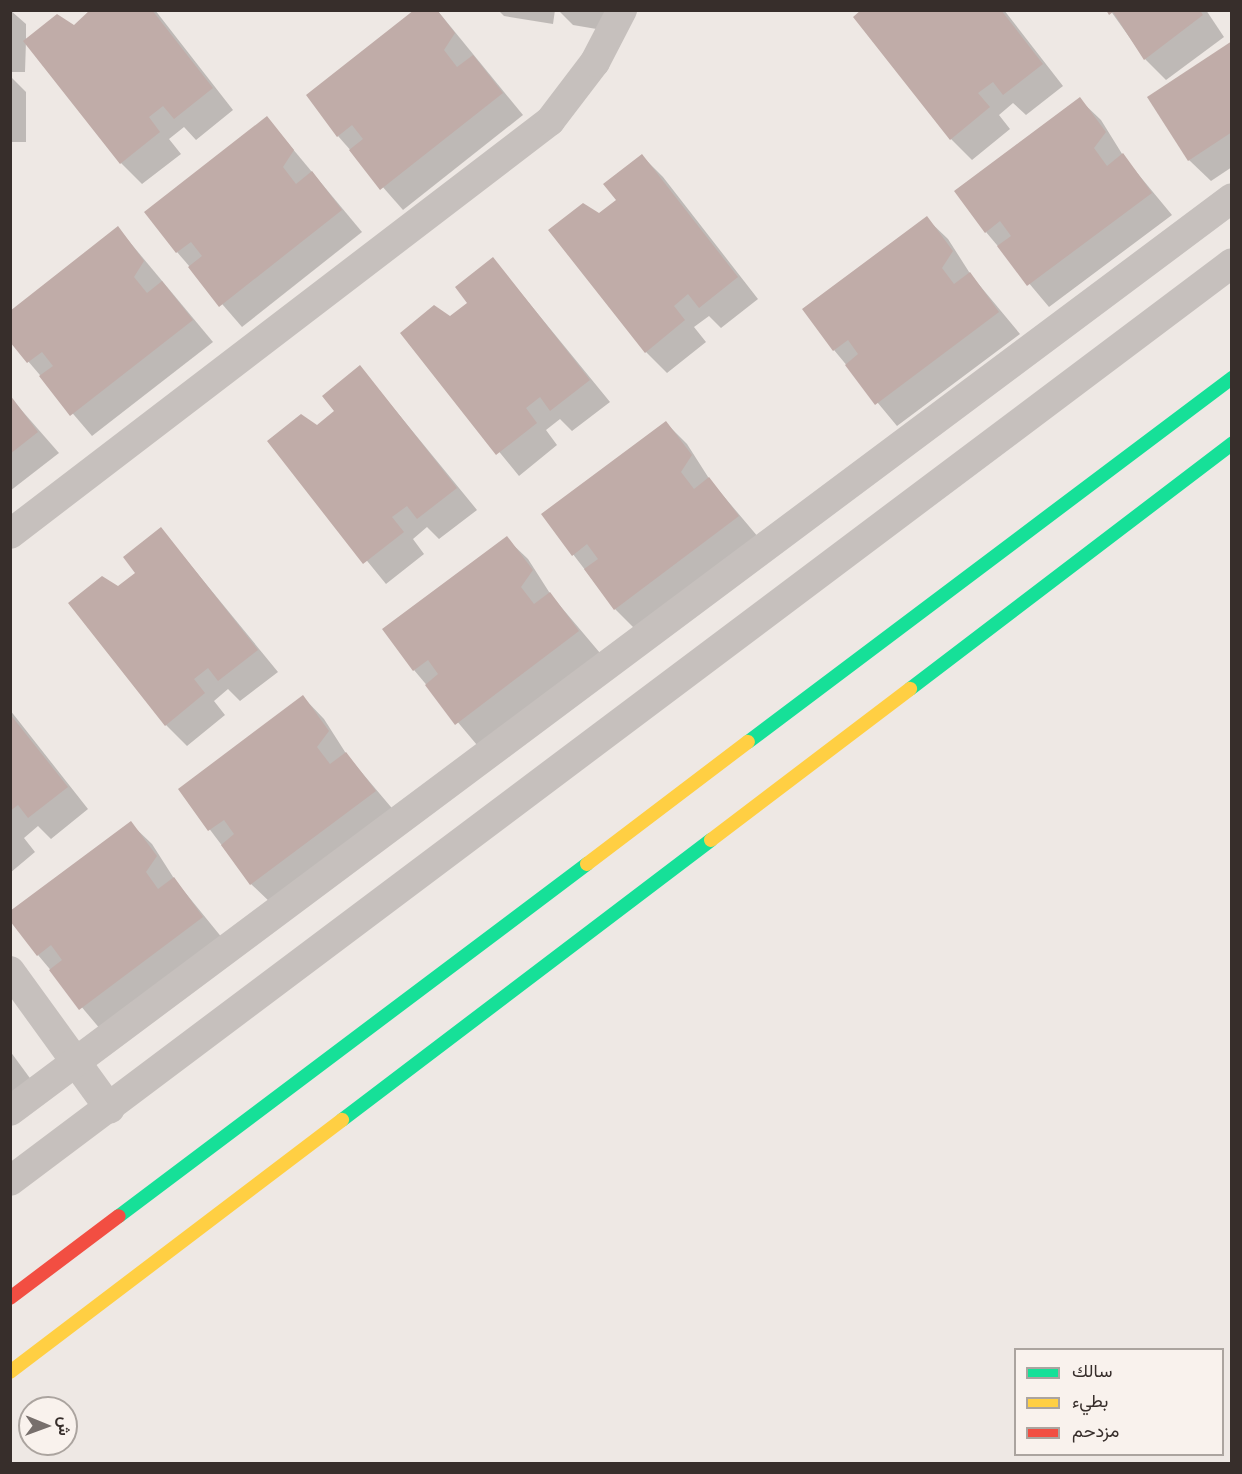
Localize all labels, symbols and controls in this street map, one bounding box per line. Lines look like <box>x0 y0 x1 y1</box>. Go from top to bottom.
legend <box>1014 1348 1224 1456</box>
text: سالك <box>1072 1360 1112 1382</box>
text: بطيء <box>1072 1390 1108 1412</box>
north arrow <box>18 1396 78 1456</box>
text: ش <box>54 1416 74 1436</box>
text: مزدحم <box>1072 1420 1119 1442</box>

